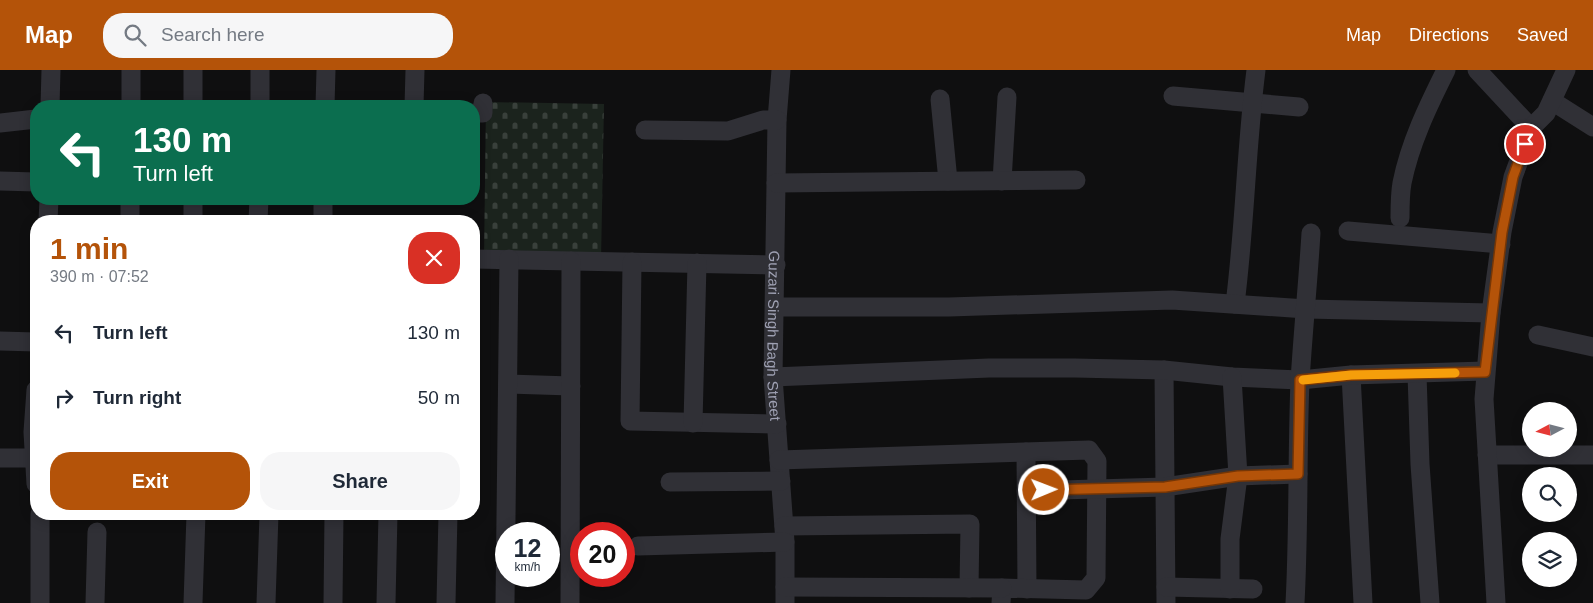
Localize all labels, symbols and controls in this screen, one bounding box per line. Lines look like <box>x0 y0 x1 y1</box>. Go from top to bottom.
search box <box>103 13 453 58</box>
text: Map <box>25 21 73 48</box>
icon: search <box>121 21 149 49</box>
text: Search here <box>161 24 265 45</box>
text: Map <box>1346 25 1381 45</box>
text: Directions <box>1409 25 1489 45</box>
text: Saved <box>1517 25 1568 45</box>
icon: left <box>50 120 115 185</box>
text: 130 m <box>133 120 232 159</box>
pin <box>1504 123 1546 165</box>
icon: arrive <box>1511 130 1539 158</box>
text: Turn left <box>133 161 213 186</box>
text: 1 min <box>50 232 128 265</box>
button: close <box>408 232 460 284</box>
street label: Guzari Singh Bagh Street <box>765 251 785 422</box>
text: 390 m · 07:52 <box>50 268 149 285</box>
icon: left <box>50 319 78 347</box>
text: Turn left <box>93 322 168 343</box>
text: 130 m <box>407 322 460 343</box>
icon: right <box>50 384 78 412</box>
text: Turn right <box>93 387 181 408</box>
text: 50 m <box>418 387 460 408</box>
north arrow <box>1522 402 1578 458</box>
map controls <box>1522 402 1577 587</box>
button: Exit <box>50 452 250 510</box>
button: Share <box>260 452 460 510</box>
position arrow <box>1017 463 1069 515</box>
button: search <box>1522 467 1577 522</box>
speed limit sign: 20 <box>570 522 635 587</box>
button: layers <box>1522 532 1577 587</box>
text: 12 <box>514 534 541 562</box>
text: km/h <box>514 560 541 574</box>

